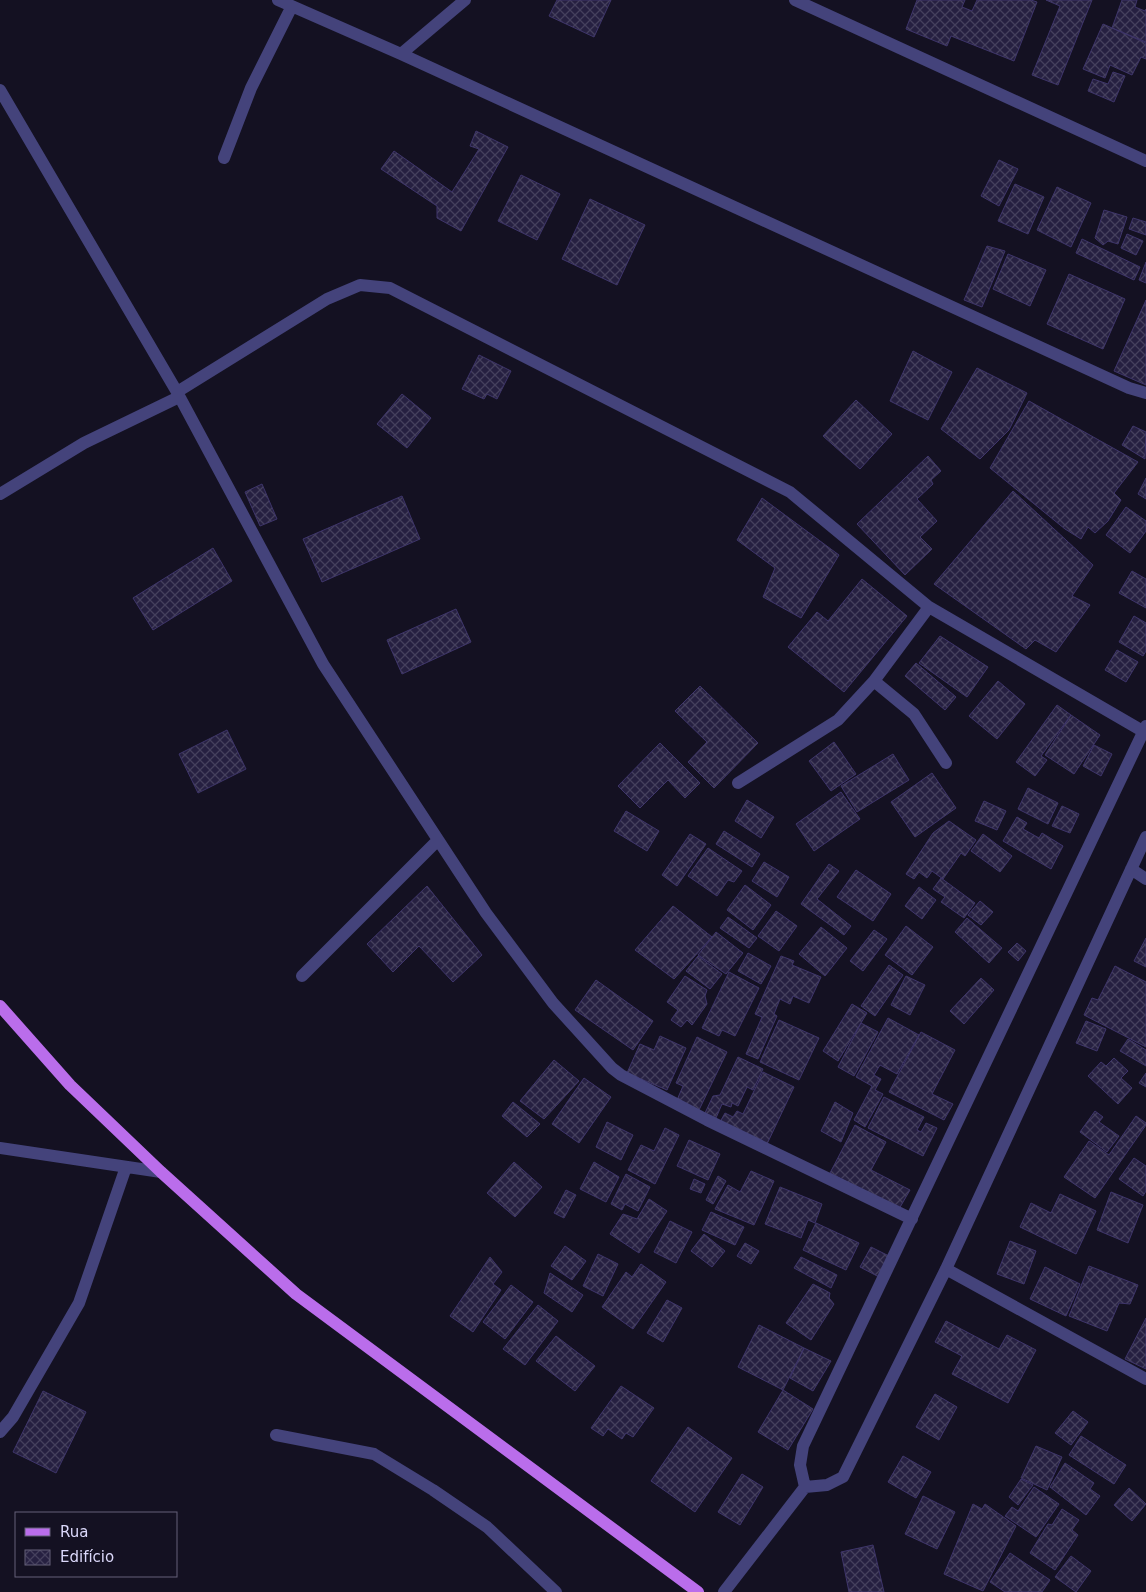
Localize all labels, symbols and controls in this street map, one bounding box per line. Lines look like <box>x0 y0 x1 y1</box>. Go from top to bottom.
legend <box>15 1512 178 1577</box>
text: Rua <box>60 1523 88 1541</box>
text: Edifício <box>60 1548 114 1566</box>

